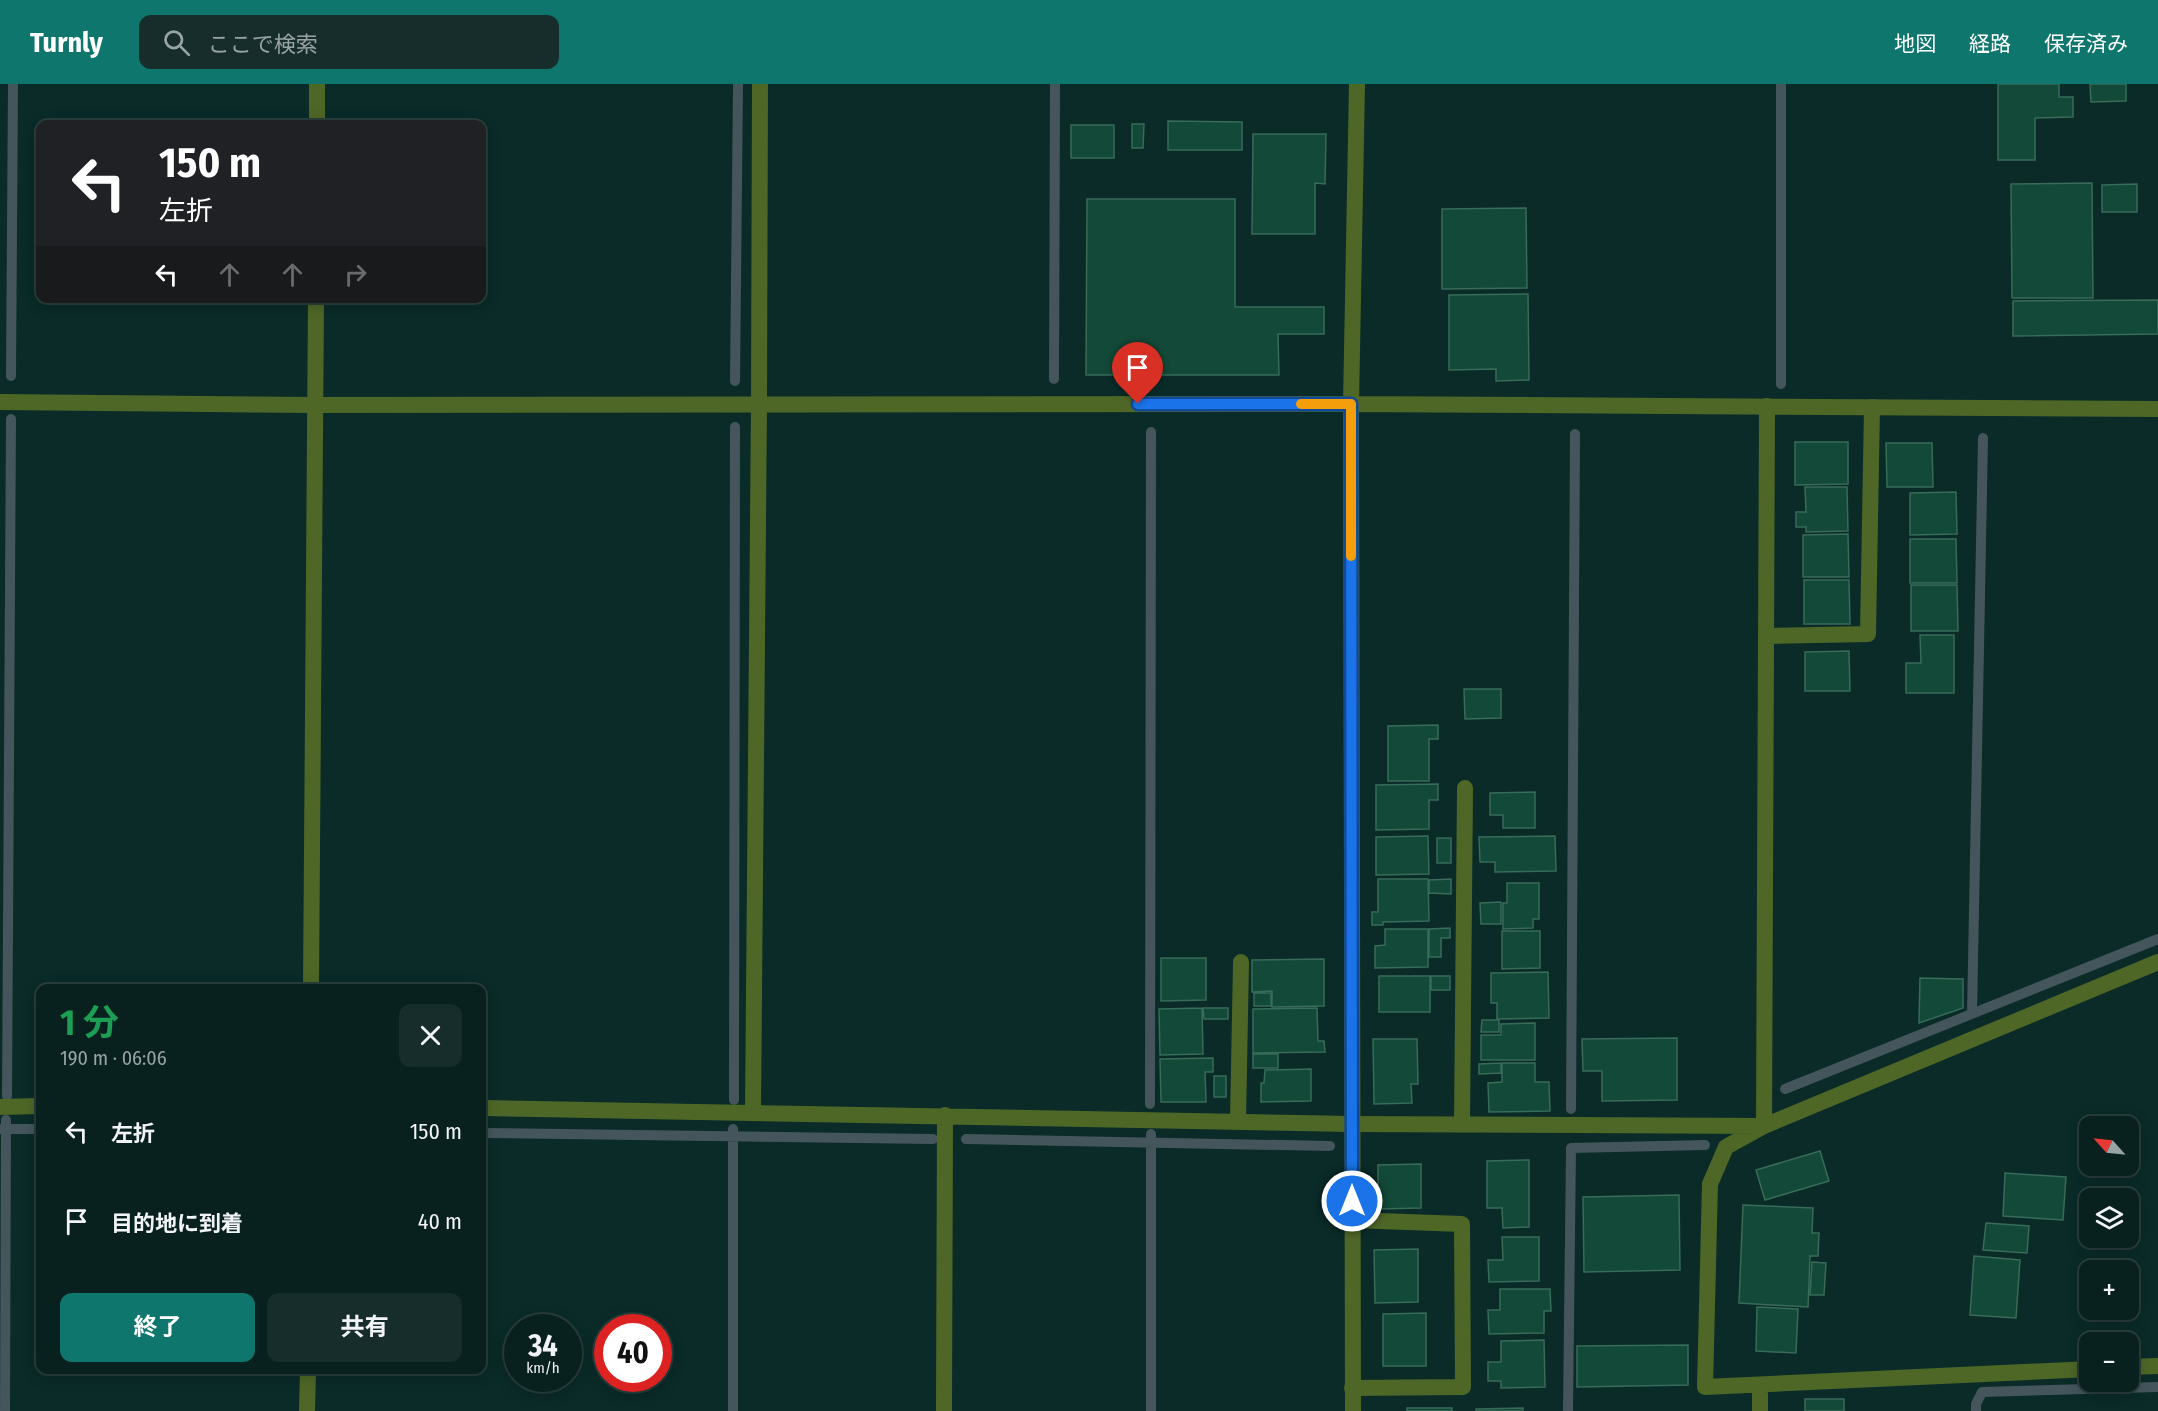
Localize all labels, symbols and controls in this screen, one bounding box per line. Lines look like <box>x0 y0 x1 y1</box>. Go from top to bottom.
search box <box>139 15 559 69</box>
text: Turnly <box>30 26 103 59</box>
icon: search <box>160 26 193 59</box>
text: ここで検索 <box>208 31 318 58</box>
text: 地図 <box>1894 31 1936 57</box>
text: 経路 <box>1969 31 2011 57</box>
text: 保存済み <box>2044 31 2128 57</box>
text: 150 m <box>159 138 261 188</box>
icon: left <box>60 144 138 222</box>
text: 左折 <box>159 195 213 227</box>
icon: left <box>150 258 183 291</box>
icon: ahead <box>213 258 246 291</box>
icon: ahead <box>276 258 309 291</box>
icon: right <box>339 258 372 291</box>
pin <box>1112 342 1163 404</box>
icon: arrive <box>1121 351 1154 384</box>
text: 1 分 <box>60 1001 119 1045</box>
button: close <box>399 1004 462 1067</box>
text: 190 m · 06:06 <box>60 1046 167 1070</box>
icon: left <box>60 1115 93 1148</box>
north arrow <box>2079 1116 2139 1176</box>
map controls <box>2079 1116 2139 1392</box>
text: 150 m <box>410 1118 462 1145</box>
text: 左折 <box>111 1120 155 1147</box>
position arrow <box>1320 1169 1384 1233</box>
button: layers <box>2079 1188 2139 1248</box>
icon: arrive <box>60 1205 93 1238</box>
text: 40 m <box>418 1208 462 1235</box>
text: 目的地に到着 <box>111 1210 243 1237</box>
button: + <box>2079 1260 2139 1320</box>
button: 終了 <box>60 1293 255 1362</box>
button: 共有 <box>267 1293 462 1362</box>
speed limit sign: 40 <box>594 1314 672 1392</box>
text: 34 <box>528 1328 558 1364</box>
button: − <box>2079 1332 2139 1392</box>
text: km/h <box>526 1359 560 1377</box>

